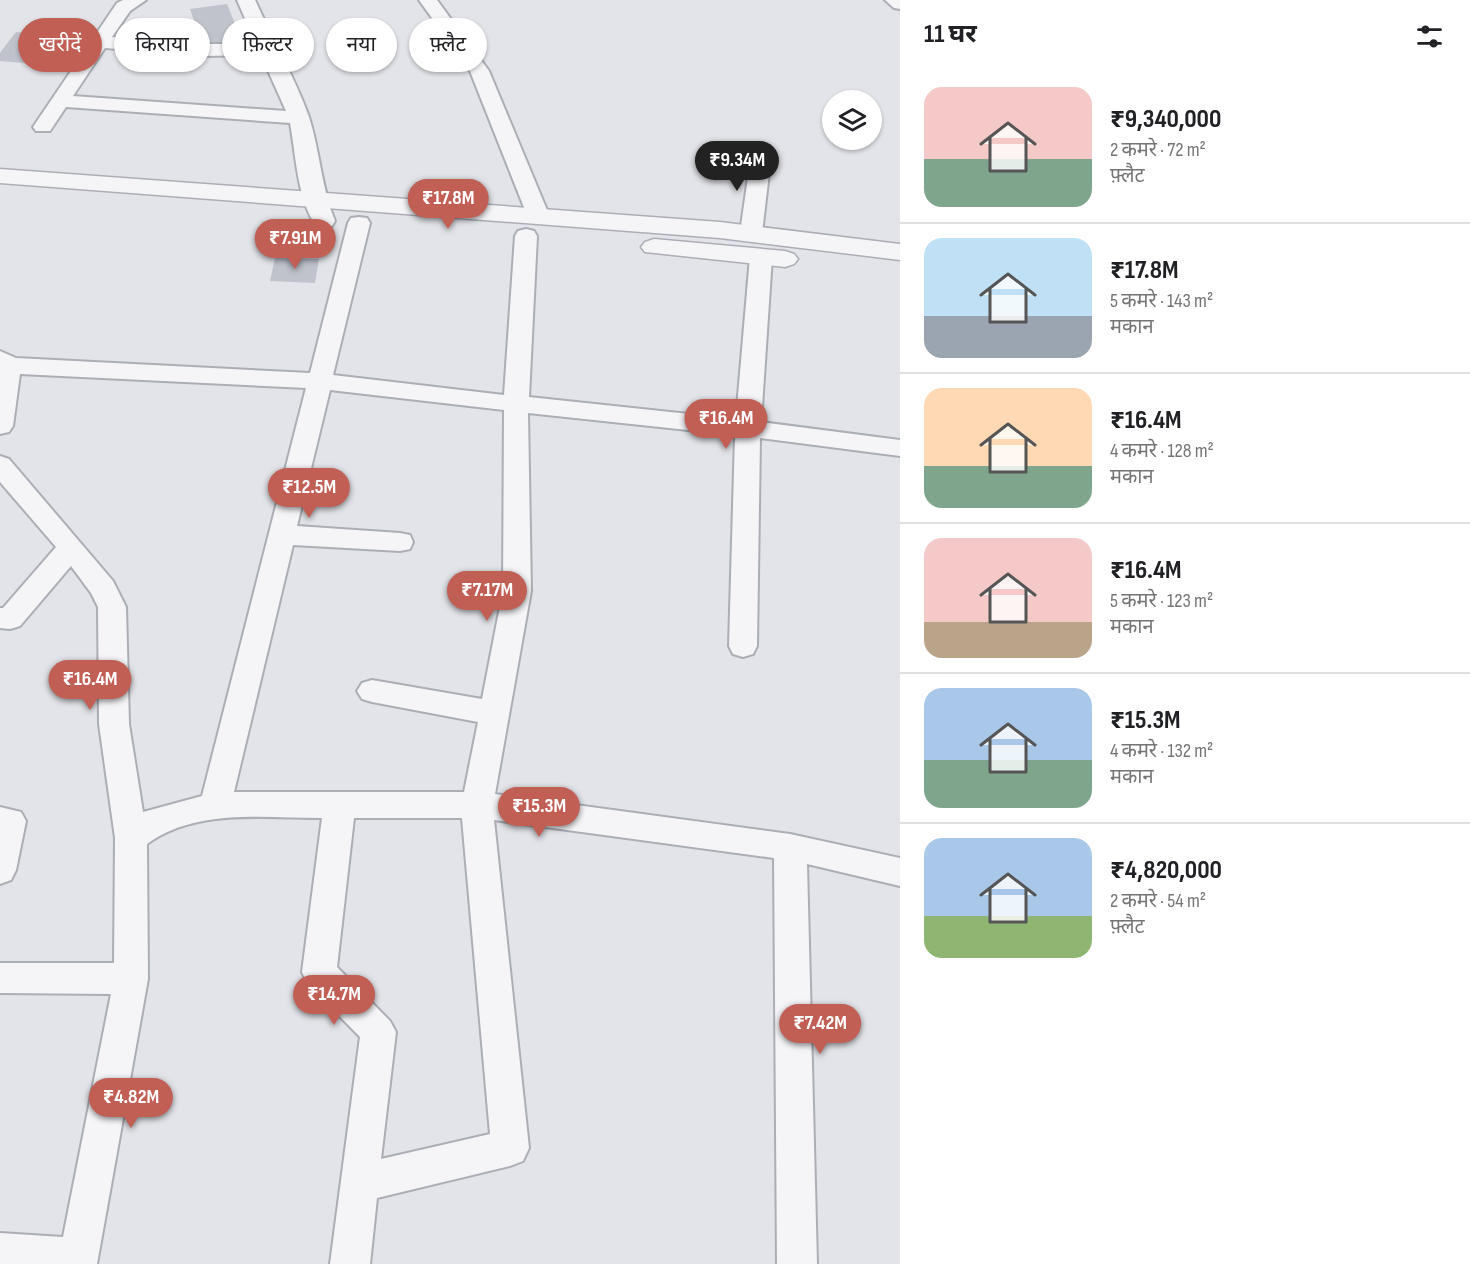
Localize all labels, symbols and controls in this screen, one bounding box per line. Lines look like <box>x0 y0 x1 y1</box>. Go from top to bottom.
chip: खरीदें <box>18 18 102 72</box>
chip: किराया <box>114 18 210 72</box>
chip: फ़िल्टर <box>222 18 314 72</box>
chip: नया <box>326 18 397 72</box>
chip: फ़्लैट <box>409 18 487 72</box>
text: 11 घर <box>924 19 977 50</box>
icon: filters <box>1413 20 1446 53</box>
map controls <box>822 90 882 150</box>
button: layers <box>822 90 882 150</box>
text: ₹9,340,000 <box>1110 104 1221 135</box>
icon: home <box>972 111 1044 183</box>
text: 2 कमरे · 72 m² <box>1110 138 1206 162</box>
pin: ₹9.34M <box>688 141 786 192</box>
text: ₹9.34M <box>709 148 765 172</box>
text: फ़्लैट <box>1110 164 1145 188</box>
pin: ₹17.8M <box>399 179 497 230</box>
text: ₹17.8M <box>422 186 474 210</box>
pin: ₹7.91M <box>246 219 344 270</box>
text: ₹7.91M <box>269 226 321 250</box>
text: ₹17.8M <box>1110 255 1178 286</box>
icon: home <box>972 262 1044 334</box>
text: 5 कमरे · 143 m² <box>1110 289 1213 313</box>
text: मकान <box>1110 315 1154 339</box>
pin: ₹16.4M <box>677 399 775 450</box>
text: ₹16.4M <box>1110 405 1181 436</box>
text: ₹16.4M <box>699 406 753 430</box>
icon: home <box>972 412 1044 484</box>
text: 4 कमरे · 128 m² <box>1110 439 1214 463</box>
text: मकान <box>1110 465 1154 489</box>
pin: ₹12.5M <box>260 468 358 519</box>
text: ₹12.5M <box>282 475 336 499</box>
text: ₹16.4M <box>1110 555 1181 586</box>
icon: home <box>972 562 1044 634</box>
pin: ₹7.17M <box>438 571 536 622</box>
text: ₹7.17M <box>461 578 513 602</box>
text: 5 कमरे · 123 m² <box>1110 589 1213 613</box>
text: मकान <box>1110 615 1154 639</box>
pin: ₹16.4M <box>41 660 139 711</box>
text: ₹16.4M <box>63 667 117 691</box>
text: ₹15.3M <box>1110 705 1181 736</box>
icon: home <box>972 712 1044 784</box>
text: 4 कमरे · 132 m² <box>1110 739 1213 763</box>
text: मकान <box>1110 765 1154 789</box>
pin: ₹15.3M <box>490 787 588 838</box>
text: ₹15.3M <box>512 794 566 818</box>
text: ₹4,820,000 <box>1110 855 1222 886</box>
icon: home <box>972 862 1044 934</box>
text: 2 कमरे · 54 m² <box>1110 889 1206 913</box>
text: फ़्लैट <box>1110 915 1145 939</box>
pin: ₹14.7M <box>285 975 383 1026</box>
text: ₹14.7M <box>307 982 361 1006</box>
pin: ₹7.42M <box>771 1004 869 1055</box>
text: ₹7.42M <box>793 1011 847 1035</box>
pin: ₹4.82M <box>82 1078 180 1129</box>
text: ₹4.82M <box>103 1085 159 1109</box>

